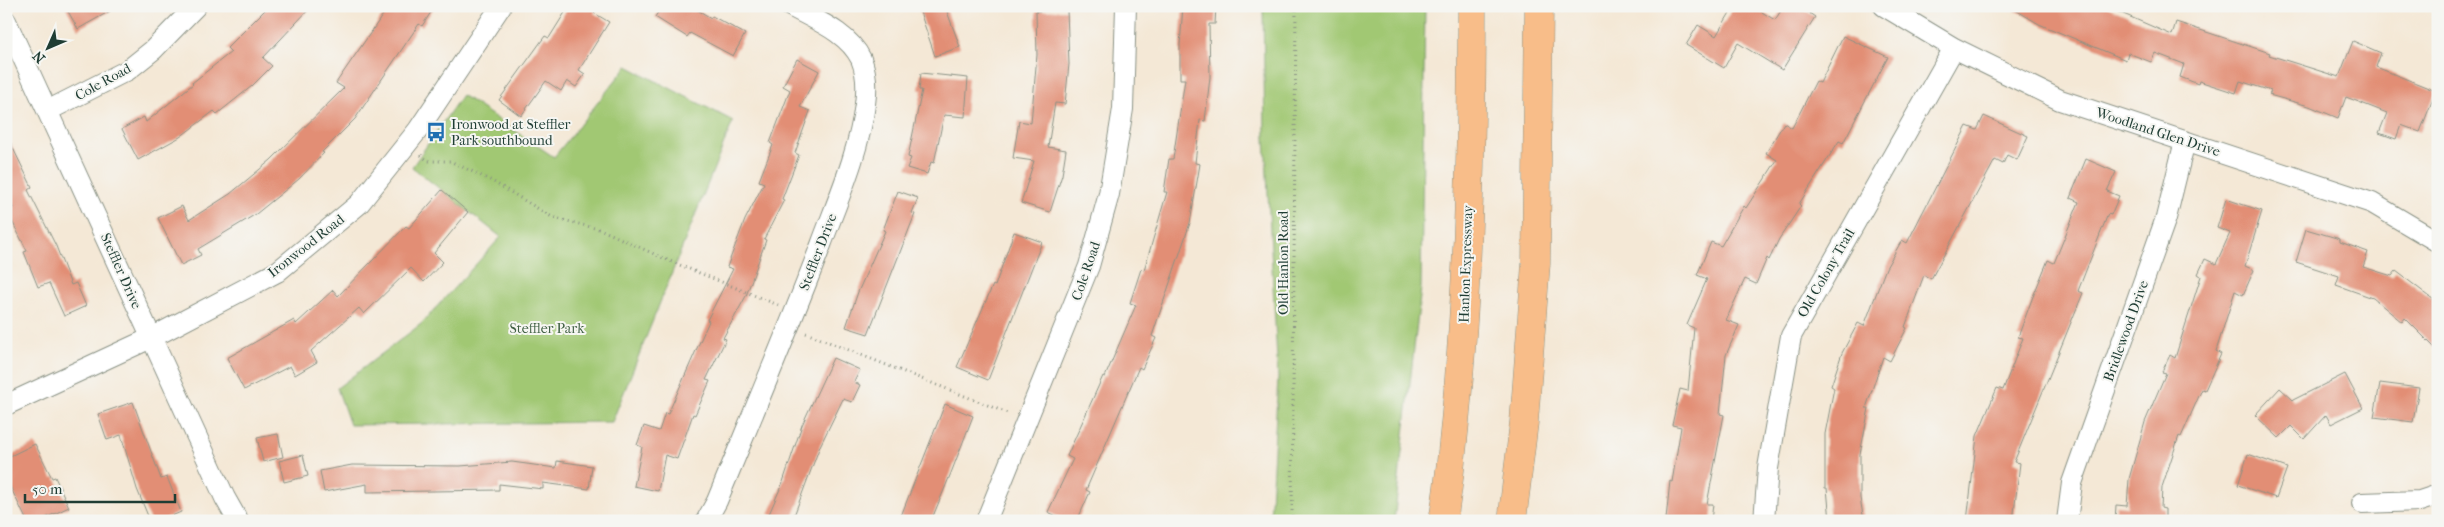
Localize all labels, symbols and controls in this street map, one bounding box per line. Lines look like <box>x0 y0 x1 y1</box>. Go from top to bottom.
north arrow <box>22 22 72 72</box>
text: N <box>29 47 49 67</box>
street label: Cole Road <box>72 60 134 104</box>
street label: Woodland Glen Drive <box>2093 104 2222 160</box>
place label: Ironwood at Steffler Park southbound <box>451 116 571 149</box>
bus stop icon: Ironwood at Steffler Park southbound <box>425 121 447 143</box>
street label: Hanlon Expressway <box>1455 204 1477 323</box>
street label: Ironwood Road <box>264 211 348 281</box>
street label: Steffler Drive <box>796 211 840 293</box>
street label: Old Hanlon Road <box>1275 211 1292 315</box>
street label: Old Colony Trail <box>1794 225 1858 320</box>
street label: Steffler Drive <box>97 230 145 312</box>
street label: Cole Road <box>1068 239 1104 303</box>
street label: Bridlewood Drive <box>2100 278 2152 384</box>
park label: Steffler Park <box>510 320 585 337</box>
scale bar <box>25 472 175 504</box>
text: 50 m <box>32 480 63 498</box>

